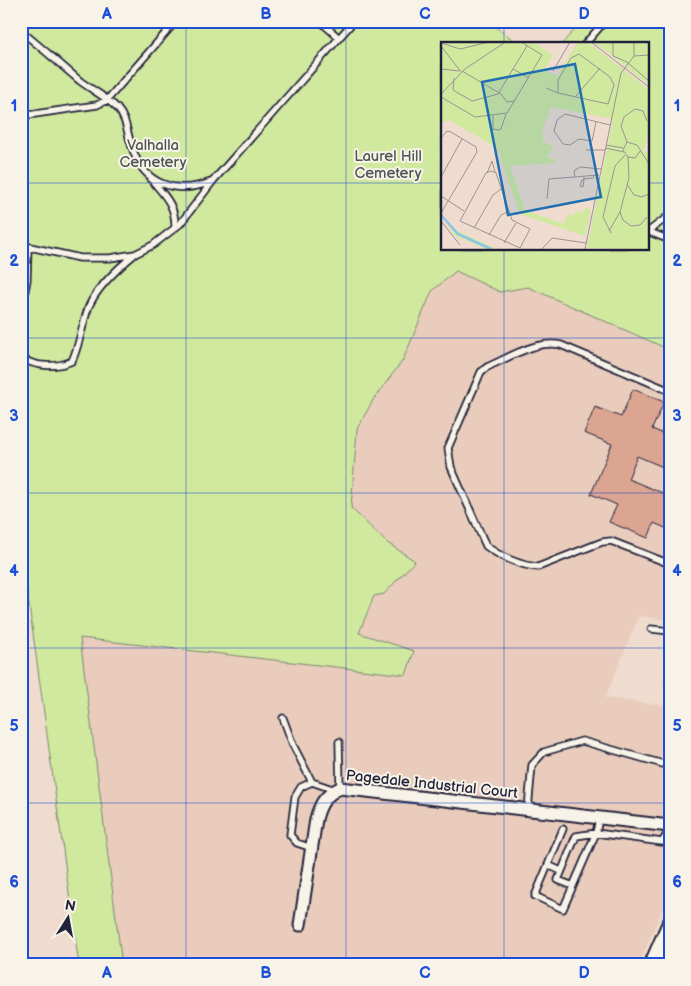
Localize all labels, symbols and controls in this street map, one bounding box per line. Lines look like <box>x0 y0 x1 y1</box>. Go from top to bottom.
text: A <box>101 5 112 24</box>
text: B <box>260 5 272 24</box>
text: C <box>419 5 431 24</box>
text: D <box>578 5 590 24</box>
inset map <box>441 42 648 250</box>
text: 1 <box>11 97 17 116</box>
text: 1 <box>674 97 680 116</box>
park label: Valhalla Cemetery <box>120 136 187 172</box>
park label: Laurel Hill Cemetery <box>354 147 422 183</box>
text: 2 <box>9 252 19 271</box>
text: 2 <box>672 252 682 271</box>
text: 3 <box>9 407 19 426</box>
text: 3 <box>672 407 682 426</box>
text: 4 <box>9 562 19 581</box>
text: 4 <box>672 562 682 581</box>
text: 5 <box>9 717 19 736</box>
text: 5 <box>672 717 682 736</box>
street label: Pagedale Industrial Court <box>345 766 519 803</box>
text: 6 <box>9 873 19 892</box>
text: 6 <box>672 873 682 892</box>
north arrow <box>42 894 92 944</box>
text: N <box>64 896 77 915</box>
text: A <box>101 964 112 983</box>
text: B <box>260 964 272 983</box>
text: C <box>419 964 431 983</box>
text: D <box>578 964 590 983</box>

